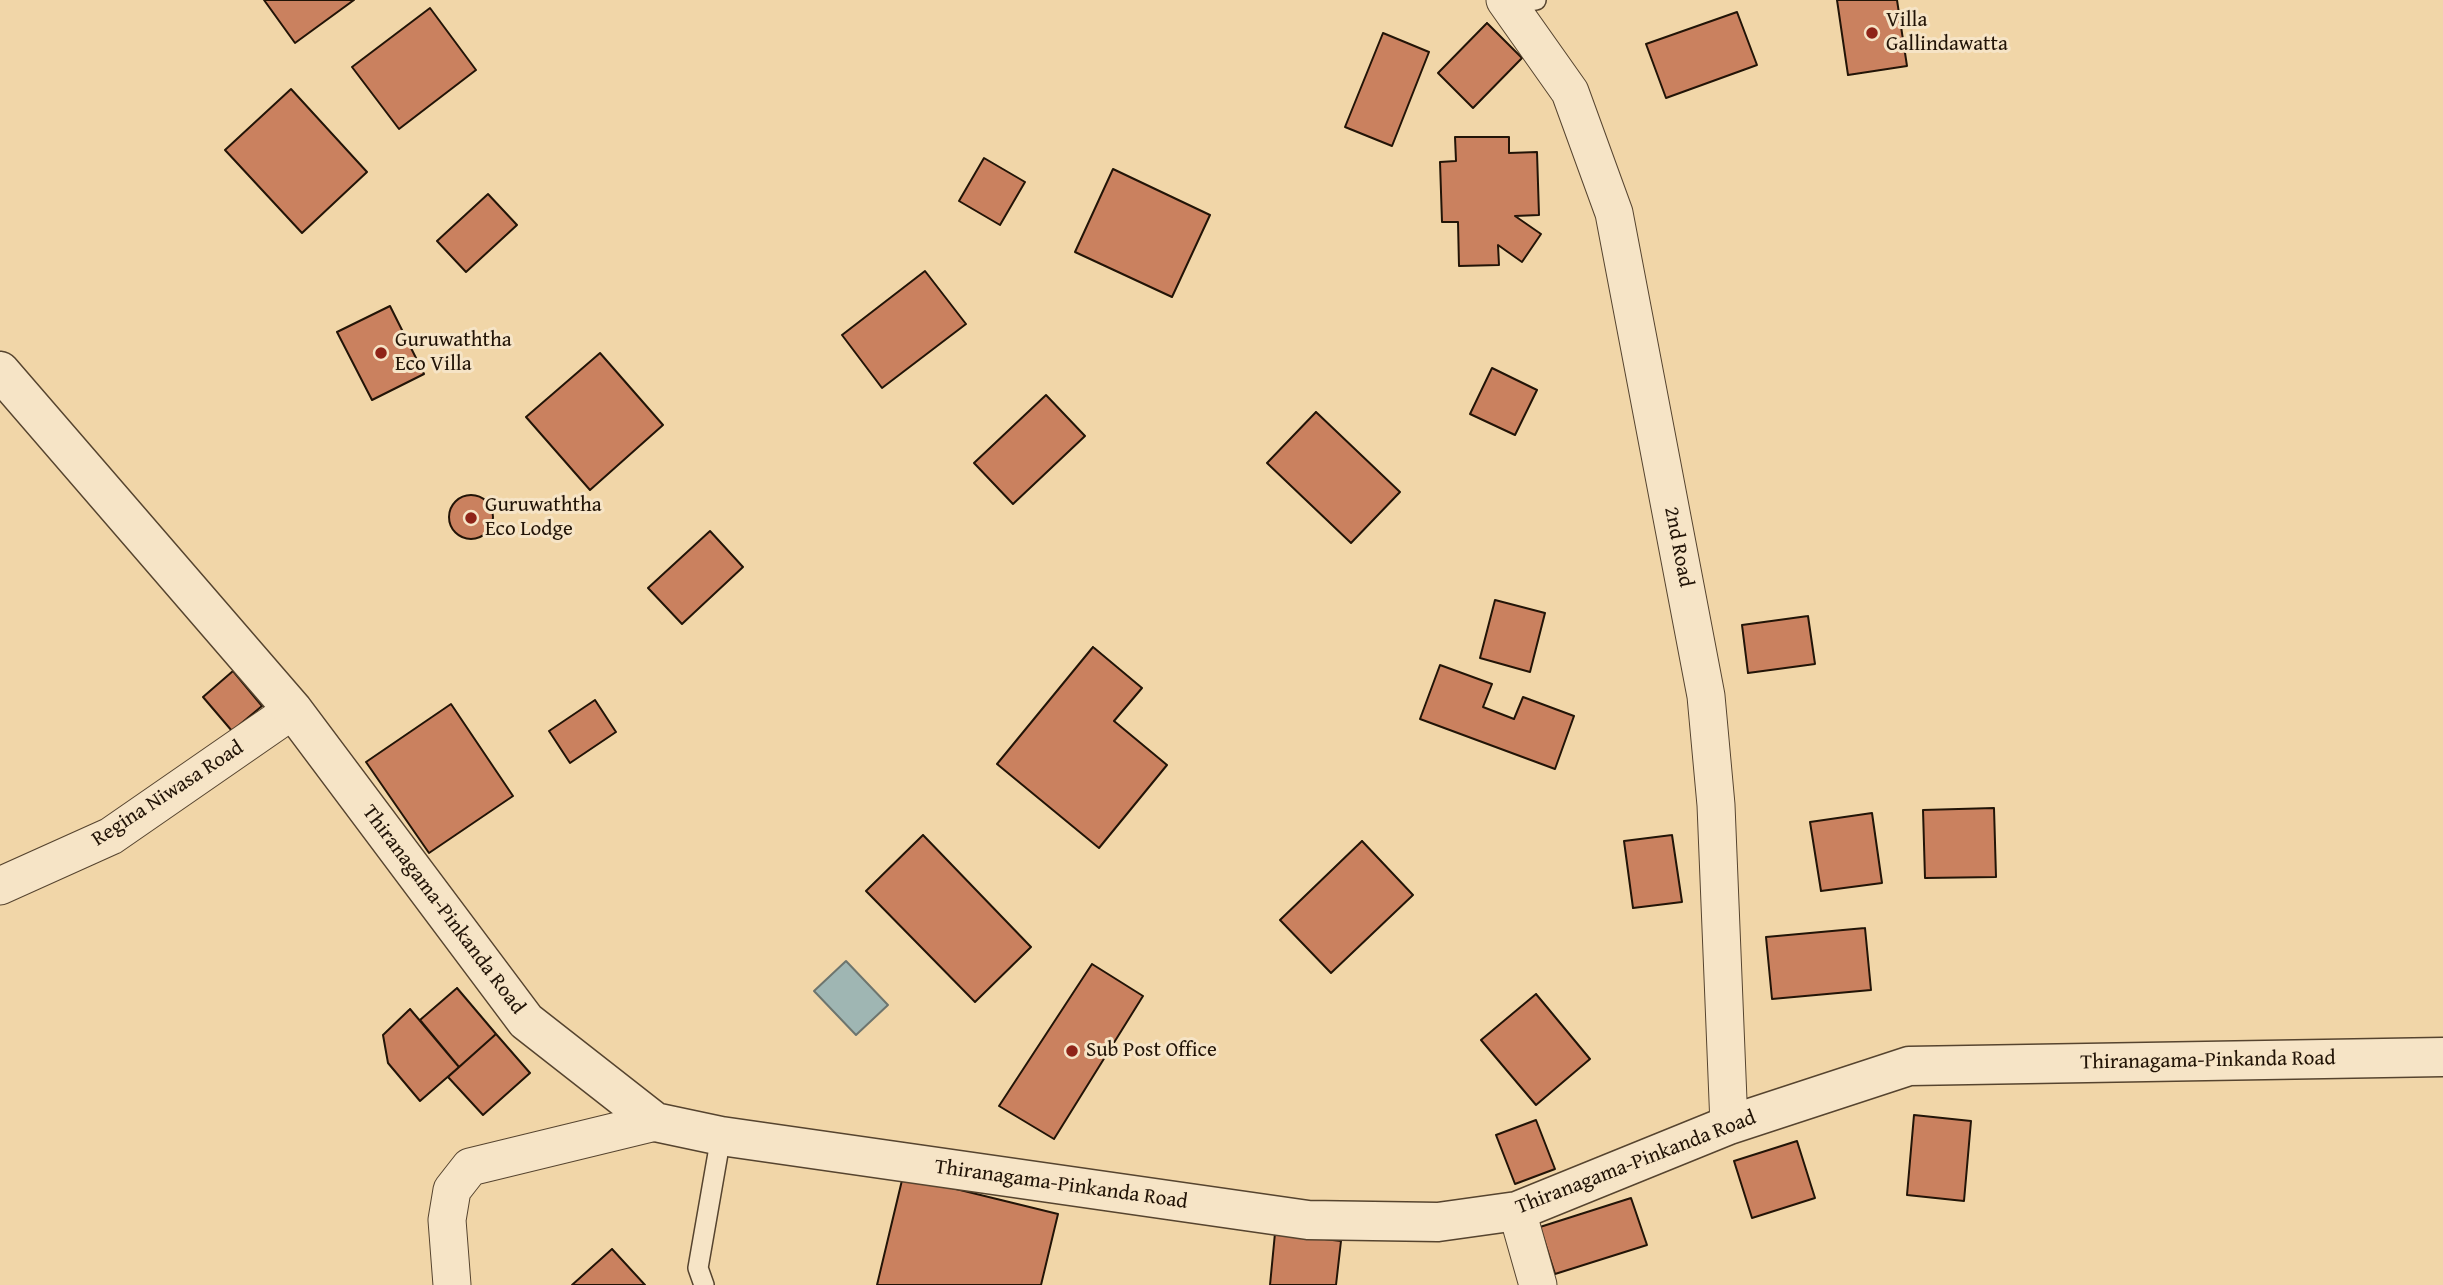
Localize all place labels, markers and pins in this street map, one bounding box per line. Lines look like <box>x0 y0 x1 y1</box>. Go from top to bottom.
place label: Villa Gallindawatta <box>1886 8 2008 58</box>
marker: Villa Gallindawatta <box>1864 25 1880 41</box>
place label: Guruwaththa Eco Villa <box>395 328 512 378</box>
marker: Guruwaththa Eco Villa <box>373 345 389 361</box>
place label: Guruwaththa Eco Lodge <box>485 493 602 543</box>
marker: Guruwaththa Eco Lodge <box>463 510 479 526</box>
place label: Sub Post Office <box>1086 1038 1217 1064</box>
marker: Sub Post Office <box>1064 1043 1080 1059</box>

